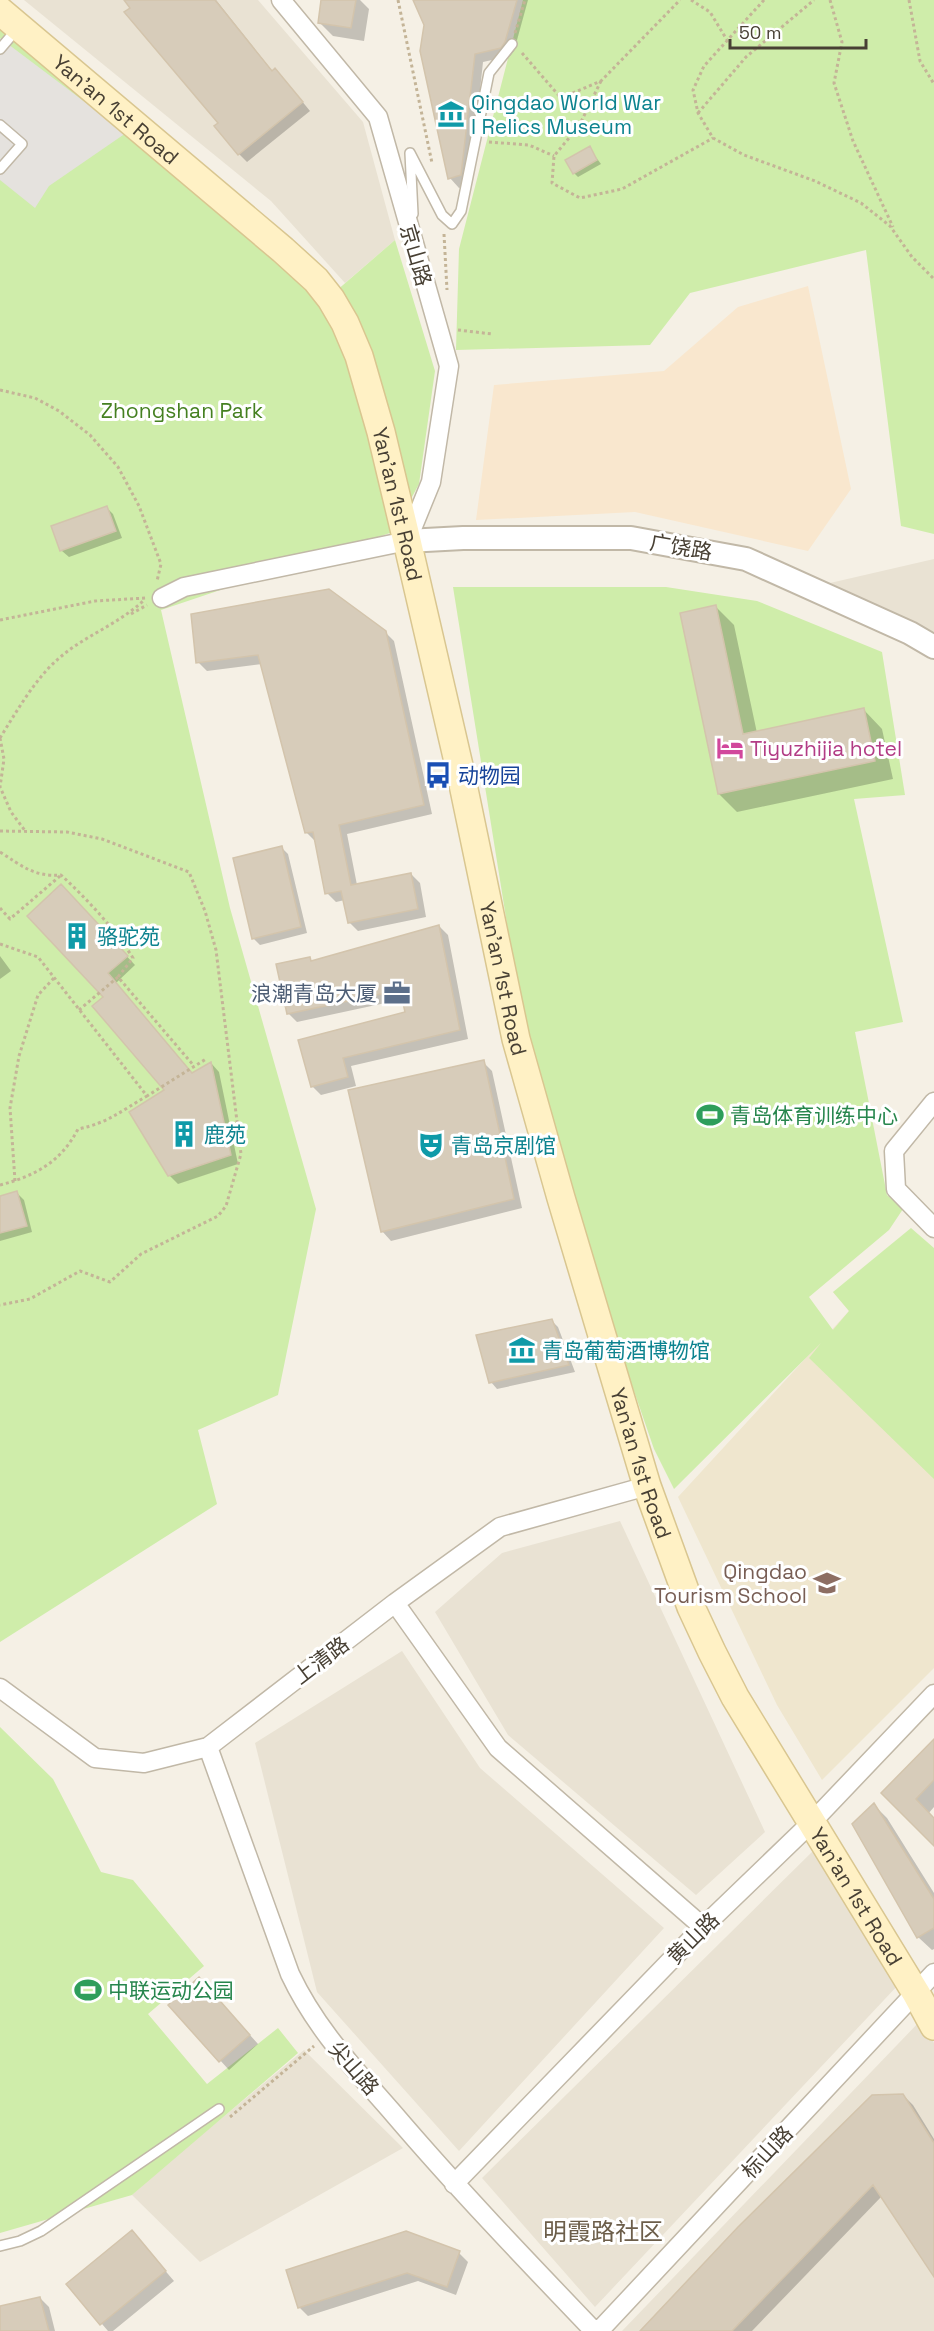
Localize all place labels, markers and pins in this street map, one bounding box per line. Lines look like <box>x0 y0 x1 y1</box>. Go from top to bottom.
place label: Qingdao World War I Relics Museum <box>471 89 661 140</box>
museum icon: Qingdao World War I Relics Museum <box>436 99 466 129</box>
hotel icon: Tiyuzhijia hotel <box>715 733 745 763</box>
place label: Tiyuzhijia hotel <box>750 735 902 762</box>
bus stop icon: 动物园 <box>423 760 453 790</box>
place label: 动物园 <box>458 762 521 789</box>
building icon: 骆驼苑 <box>62 921 92 951</box>
place label: 骆驼苑 <box>97 923 160 950</box>
office icon: 浪潮青岛大厦 <box>382 978 412 1008</box>
place label: 浪潮青岛大厦 <box>251 980 377 1007</box>
sports icon: 青岛体育训练中心 <box>695 1100 725 1130</box>
place label: 青岛体育训练中心 <box>730 1102 898 1129</box>
building icon: 鹿苑 <box>169 1119 199 1149</box>
place label: 鹿苑 <box>204 1121 246 1148</box>
theatre icon: 青岛京剧馆 <box>416 1130 446 1160</box>
place label: 青岛京剧馆 <box>451 1132 556 1159</box>
museum icon: 青岛葡萄酒博物馆 <box>507 1335 537 1365</box>
place label: 青岛葡萄酒博物馆 <box>542 1337 710 1364</box>
place label: Qingdao Tourism School <box>654 1558 807 1609</box>
school or university icon: Qingdao Tourism School <box>812 1568 842 1598</box>
sports icon: 中联运动公园 <box>73 1975 103 2005</box>
place label: 中联运动公园 <box>108 1977 234 2004</box>

